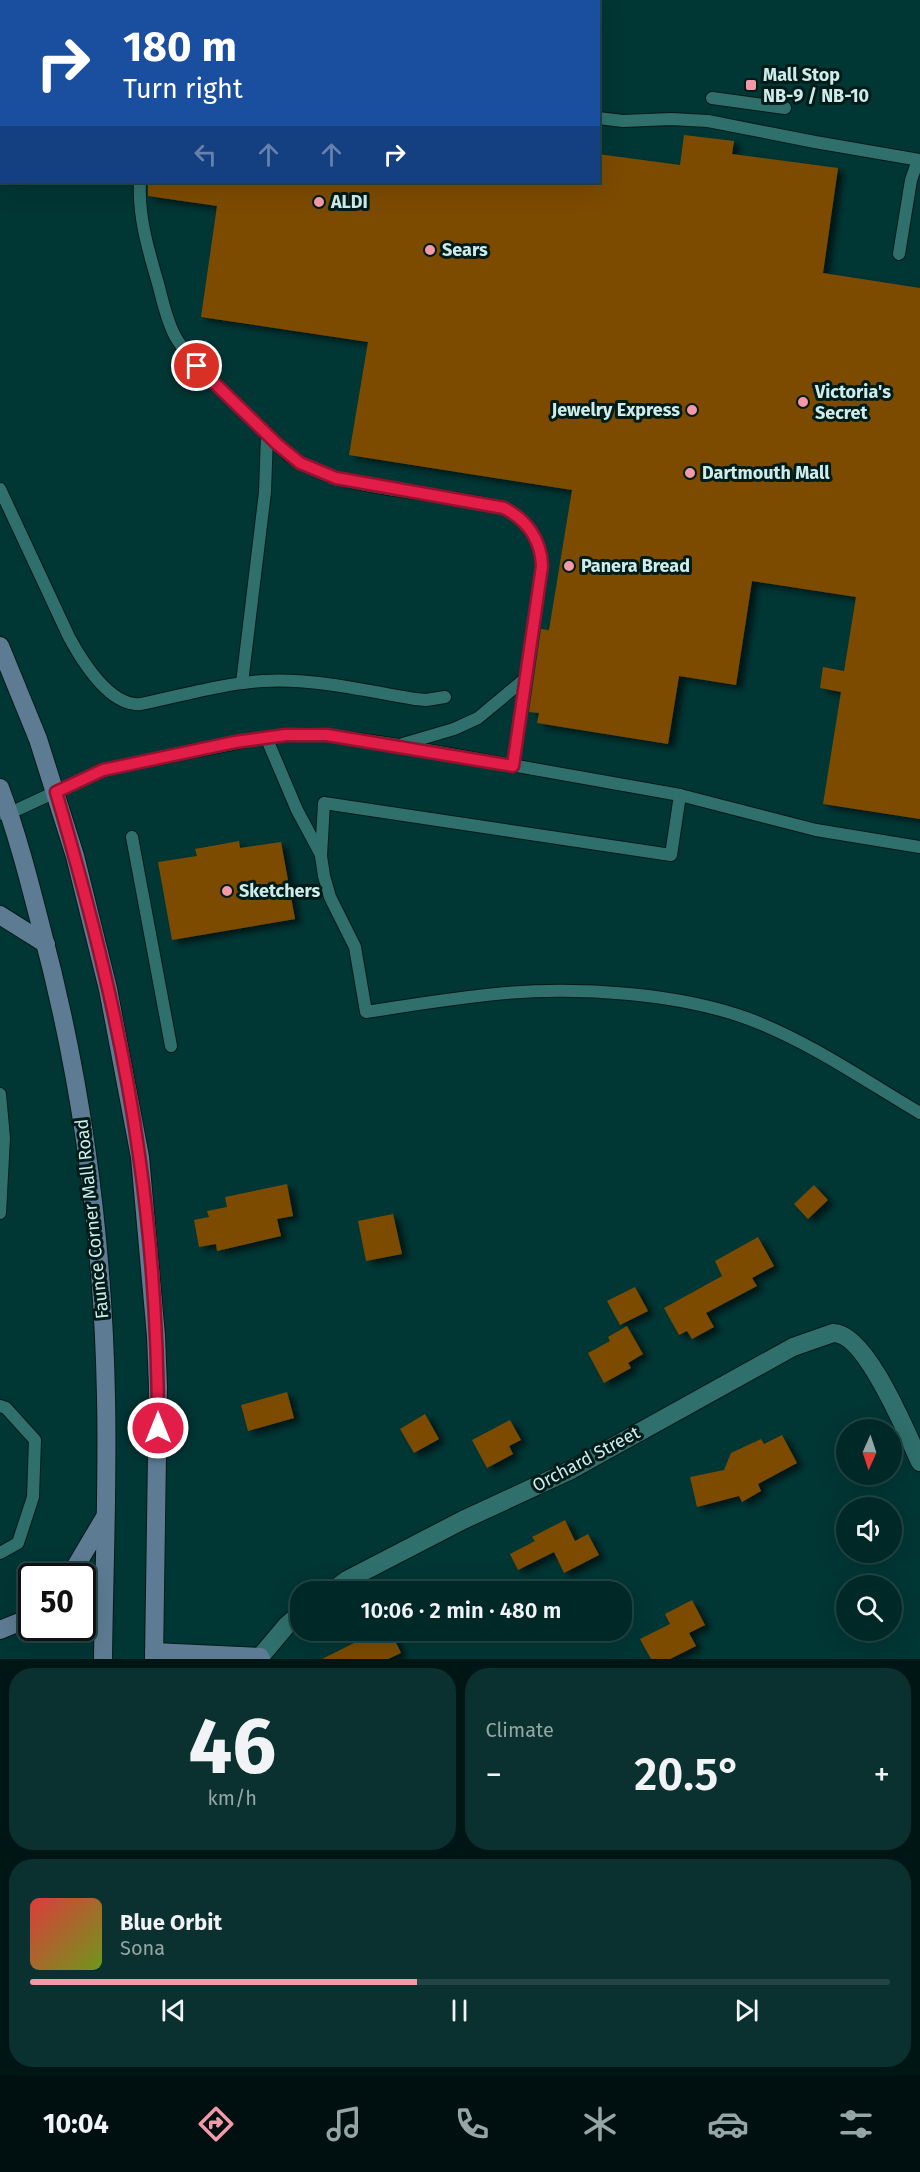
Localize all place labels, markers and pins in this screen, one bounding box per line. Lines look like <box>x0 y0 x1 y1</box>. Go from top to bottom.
place label: Mall Stop NB-9 / NB-10 <box>763 64 869 107</box>
marker: Mall Stop NB-9 / NB-10 <box>744 78 758 92</box>
place label: ALDI <box>330 191 368 213</box>
marker: ALDI <box>312 195 326 209</box>
place label: Sears <box>442 239 488 261</box>
marker: Sears <box>423 243 437 257</box>
pin <box>171 340 222 391</box>
place label: Victoria's Secret <box>814 381 891 424</box>
marker: Victoria's Secret <box>796 395 810 409</box>
place label: Jewelry Express <box>550 399 680 421</box>
marker: Jewelry Express <box>685 403 699 417</box>
place label: Dartmouth Mall <box>702 462 830 484</box>
marker: Dartmouth Mall <box>683 466 697 480</box>
place label: Panera Bread <box>581 555 690 577</box>
marker: Panera Bread <box>562 559 576 573</box>
place label: Sketchers <box>239 880 321 902</box>
marker: Sketchers <box>220 884 234 898</box>

